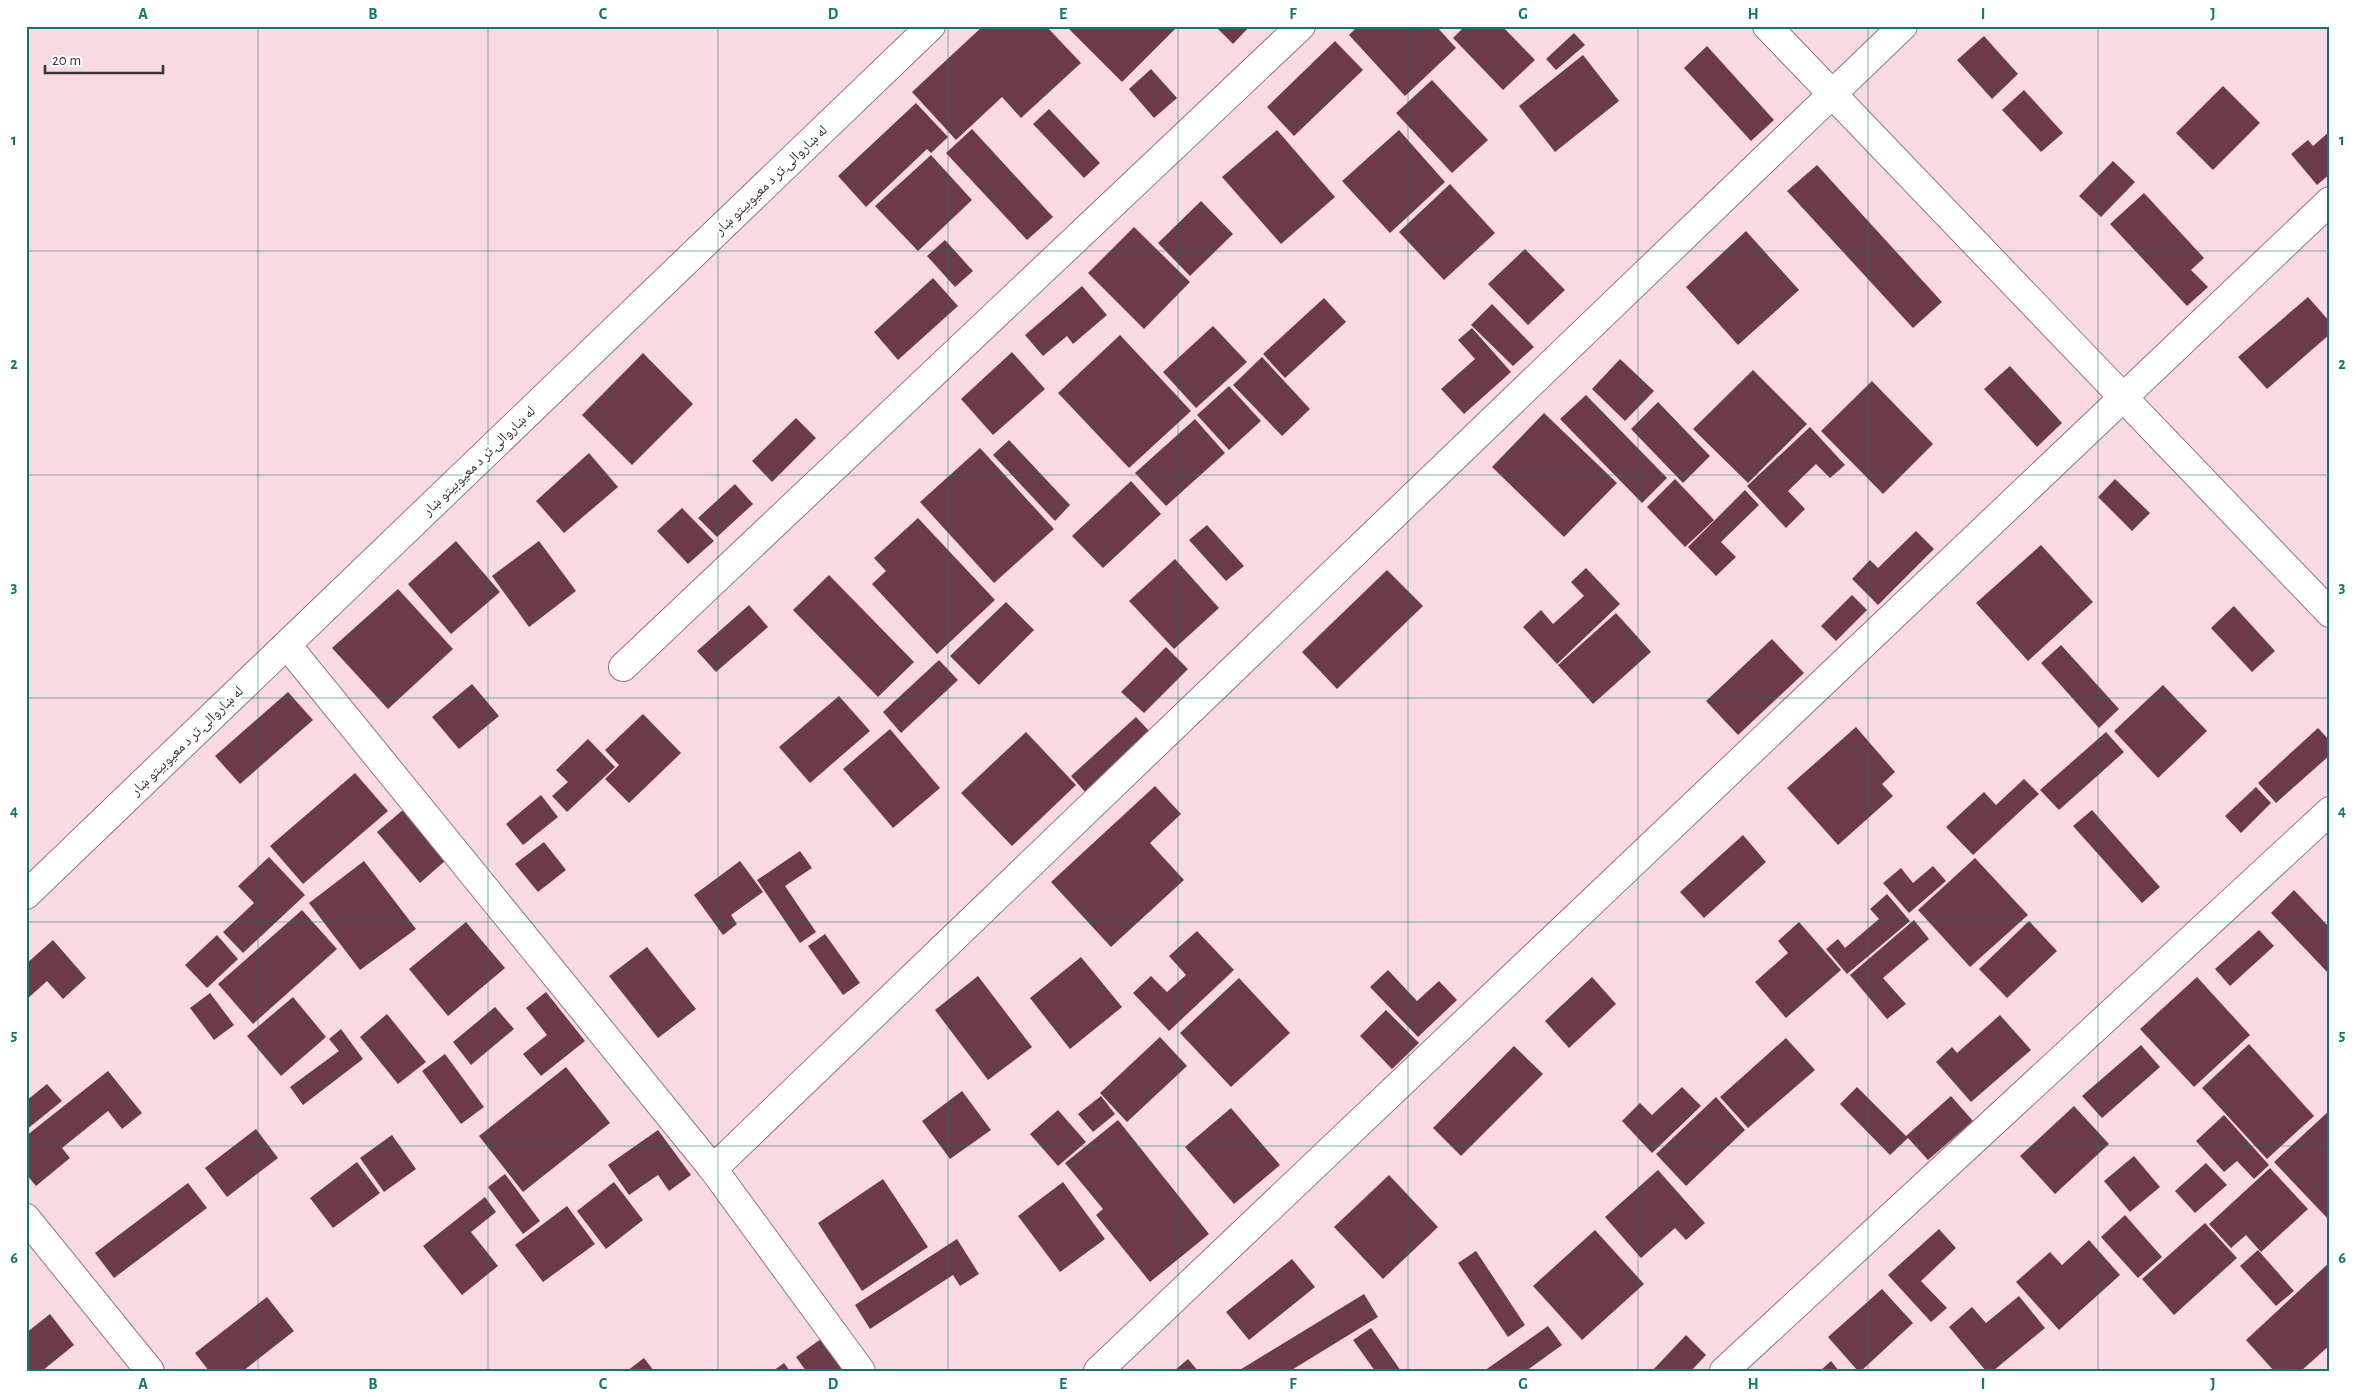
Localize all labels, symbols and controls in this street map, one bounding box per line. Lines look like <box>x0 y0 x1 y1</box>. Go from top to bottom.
text: A <box>138 6 148 22</box>
text: B <box>368 6 378 22</box>
text: C <box>599 6 608 22</box>
text: D <box>828 6 839 22</box>
text: E <box>1059 6 1067 22</box>
text: F <box>1289 6 1297 22</box>
text: G <box>1518 6 1528 22</box>
text: H <box>1747 6 1759 22</box>
text: I <box>1981 6 1985 22</box>
text: J <box>2210 6 2216 22</box>
scale bar <box>45 42 162 74</box>
text: 20 m <box>52 53 81 68</box>
street label: له ښاروالۍ تر د معیوبیتو ښار <box>711 122 832 240</box>
text: 1 <box>11 132 17 148</box>
text: 1 <box>2339 132 2345 148</box>
text: 2 <box>10 356 18 372</box>
text: 2 <box>2338 356 2346 372</box>
street label: له ښاروالۍ تر د معیوبیتو ښار <box>419 403 540 521</box>
text: 3 <box>11 579 18 595</box>
text: 3 <box>2339 579 2346 595</box>
street label: له ښاروالۍ تر د معیوبیتو ښار <box>127 683 248 801</box>
text: 4 <box>10 803 18 819</box>
text: 4 <box>2338 803 2346 819</box>
text: 5 <box>11 1027 18 1043</box>
text: 5 <box>2339 1027 2346 1043</box>
text: 6 <box>10 1250 18 1266</box>
text: 6 <box>2338 1250 2346 1266</box>
text: A <box>138 1376 148 1392</box>
text: B <box>368 1376 378 1392</box>
text: C <box>599 1376 608 1392</box>
text: D <box>828 1376 839 1392</box>
text: E <box>1059 1376 1067 1392</box>
text: F <box>1289 1376 1297 1392</box>
text: G <box>1518 1376 1528 1392</box>
text: H <box>1747 1376 1759 1392</box>
text: I <box>1981 1376 1985 1392</box>
text: J <box>2210 1376 2216 1392</box>

